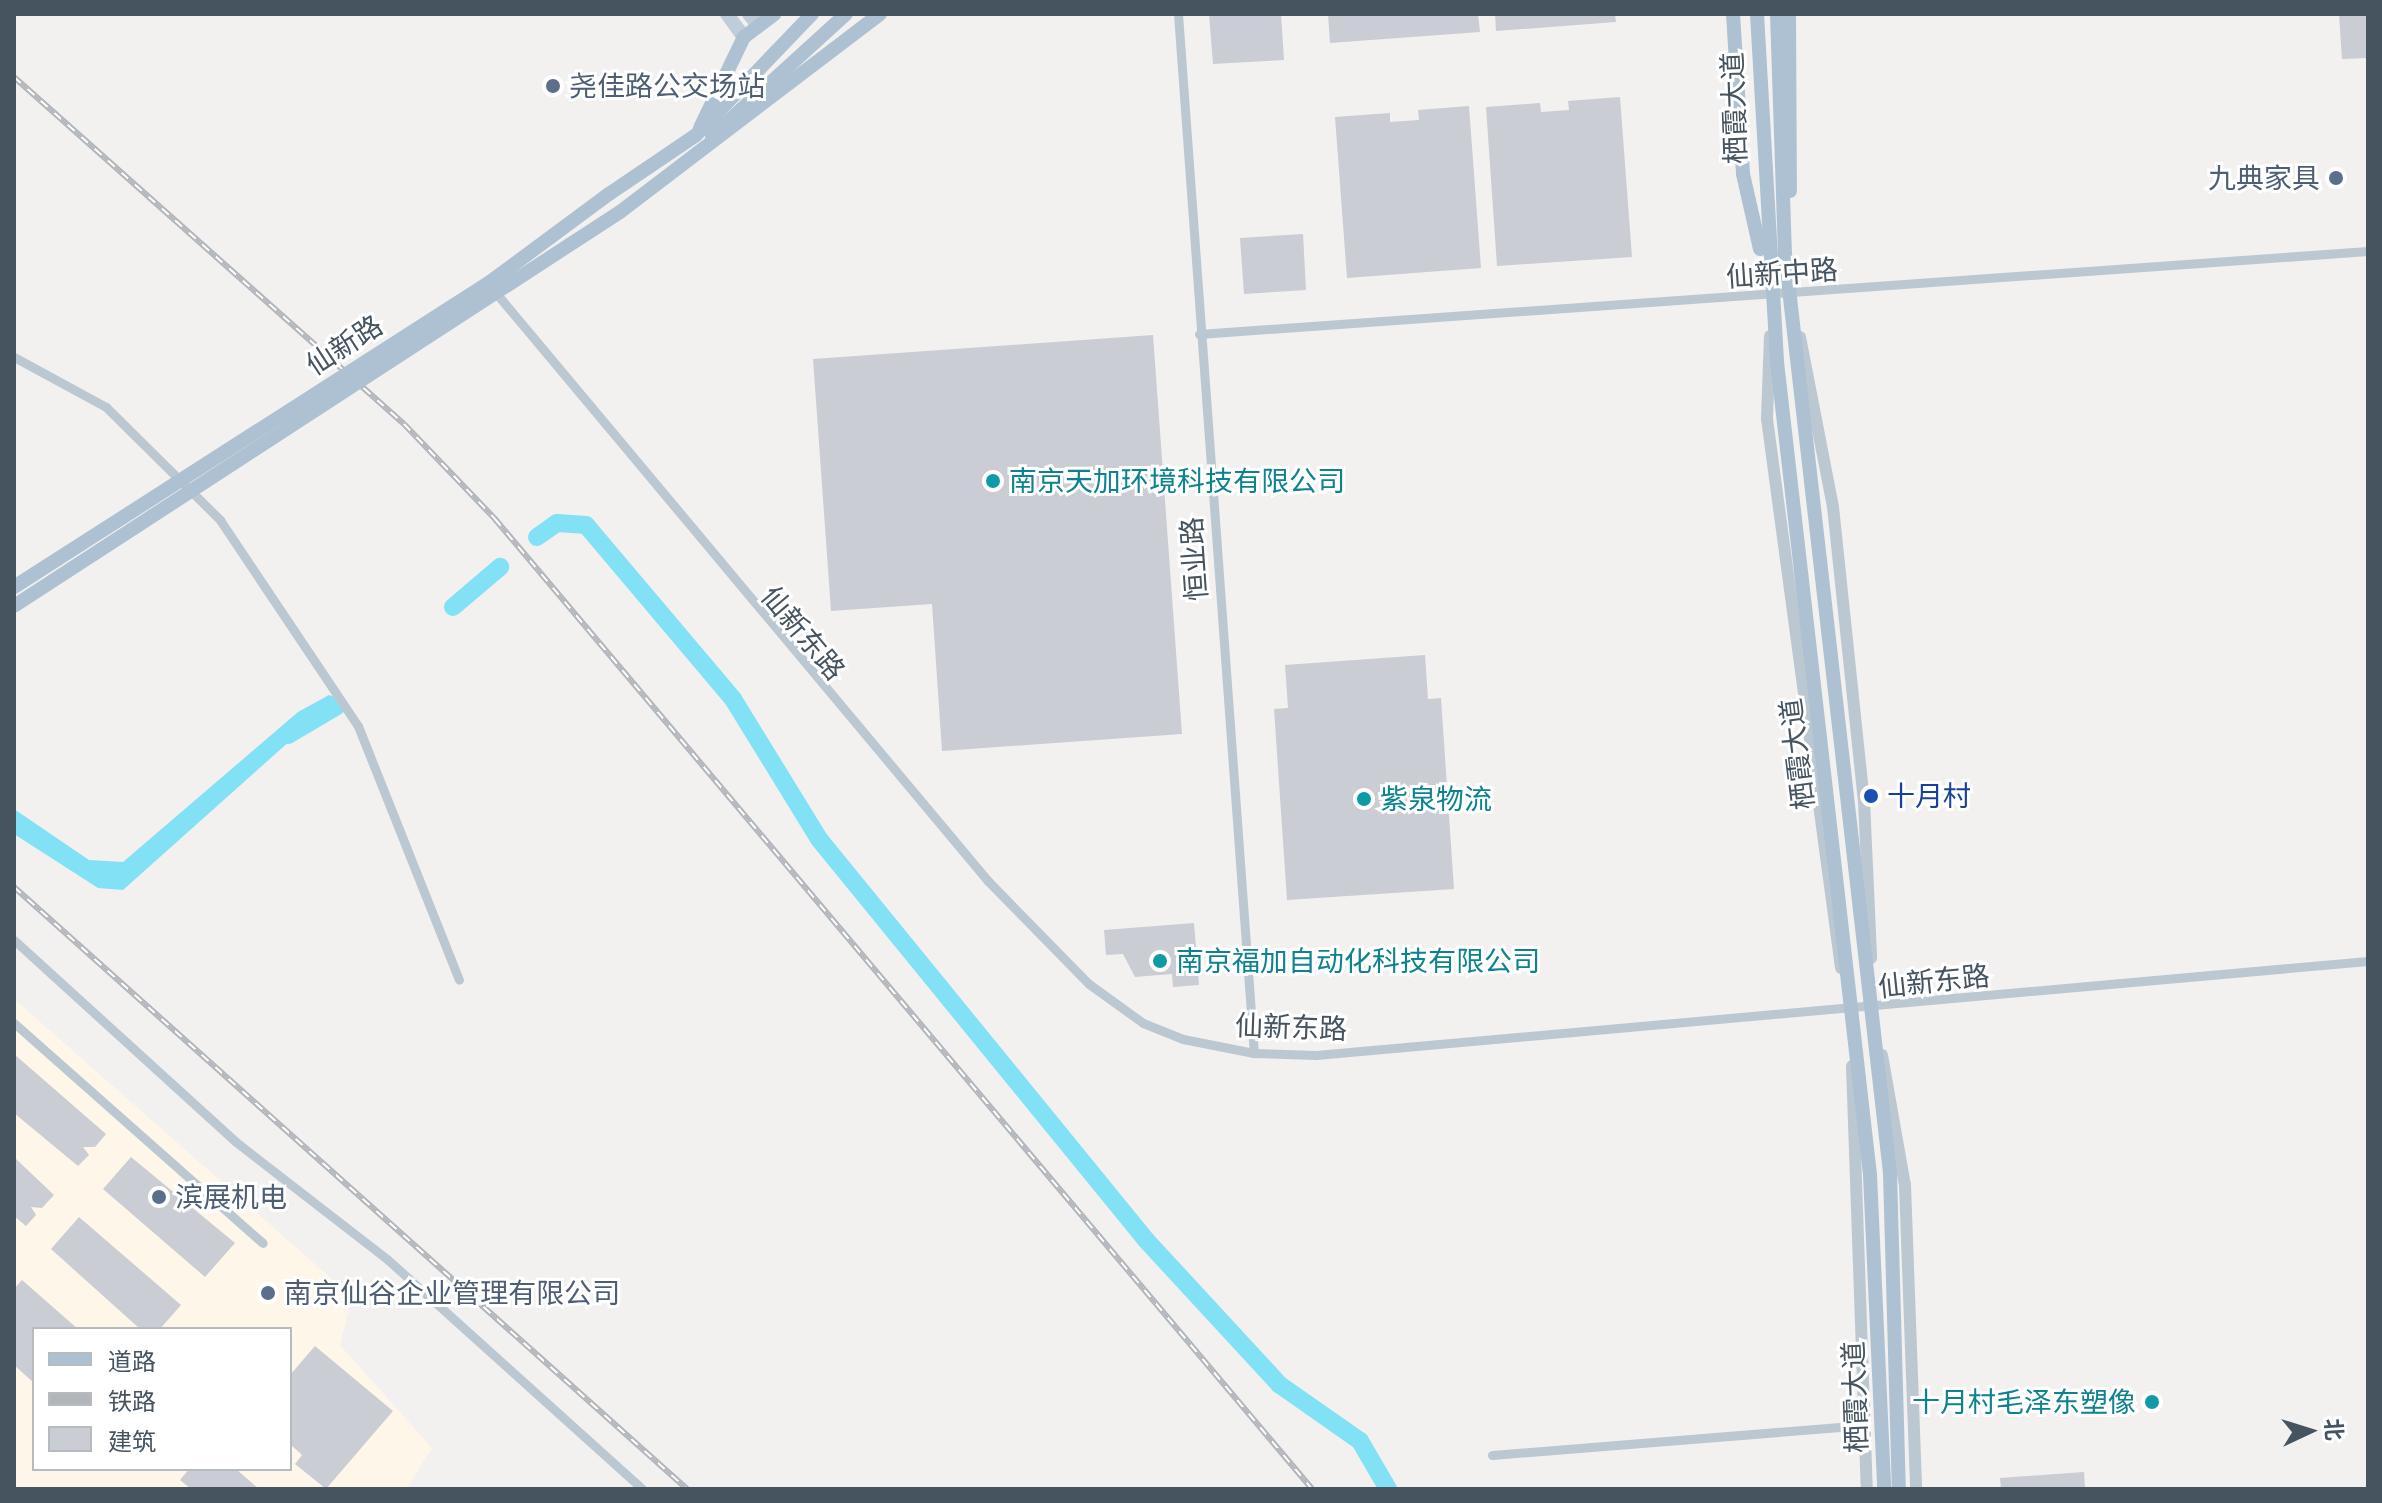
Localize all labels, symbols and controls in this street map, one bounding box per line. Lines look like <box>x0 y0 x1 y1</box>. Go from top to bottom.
street label: 栖霞大道 <box>1715 51 1753 165</box>
place label: 尧佳路公交场站 <box>569 69 765 103</box>
marker: 尧佳路公交场站 <box>544 77 562 95</box>
place label: 九典家具 <box>2208 161 2320 195</box>
marker: 九典家具 <box>2327 169 2345 187</box>
street label: 仙新中路 <box>1725 252 1839 294</box>
street label: 仙新路 <box>300 308 388 382</box>
place label: 南京天加环境科技有限公司 <box>1009 464 1345 498</box>
marker: 南京天加环境科技有限公司 <box>984 472 1002 490</box>
street label: 恒业路 <box>1174 516 1214 602</box>
street label: 仙新东路 <box>754 579 852 687</box>
street label: 栖霞大道 <box>1774 696 1820 812</box>
place label: 十月村 <box>1887 779 1971 813</box>
place label: 紫泉物流 <box>1380 782 1492 816</box>
marker: 十月村 <box>1862 787 1880 805</box>
marker: 紫泉物流 <box>1355 790 1373 808</box>
place label: 南京福加自动化科技有限公司 <box>1176 944 1540 978</box>
marker: 南京福加自动化科技有限公司 <box>1151 952 1169 970</box>
street label: 仙新东路 <box>1877 958 1991 1004</box>
street label: 仙新东路 <box>1234 1008 1348 1046</box>
place label: 滨展机电 <box>175 1180 287 1214</box>
marker: 滨展机电 <box>150 1188 168 1206</box>
place label: 南京仙谷企业管理有限公司 <box>284 1276 620 1310</box>
marker: 南京仙谷企业管理有限公司 <box>259 1284 277 1302</box>
legend <box>32 1327 292 1471</box>
street label: 栖霞大道 <box>1836 1340 1874 1454</box>
text: 道路 <box>108 1346 156 1375</box>
place label: 十月村毛泽东塑像 <box>1912 1385 2136 1419</box>
text: 铁路 <box>108 1386 156 1415</box>
north arrow <box>2270 1391 2350 1471</box>
marker: 十月村毛泽东塑像 <box>2143 1393 2161 1411</box>
text: 北 <box>2320 1417 2349 1441</box>
text: 建筑 <box>108 1426 156 1455</box>

